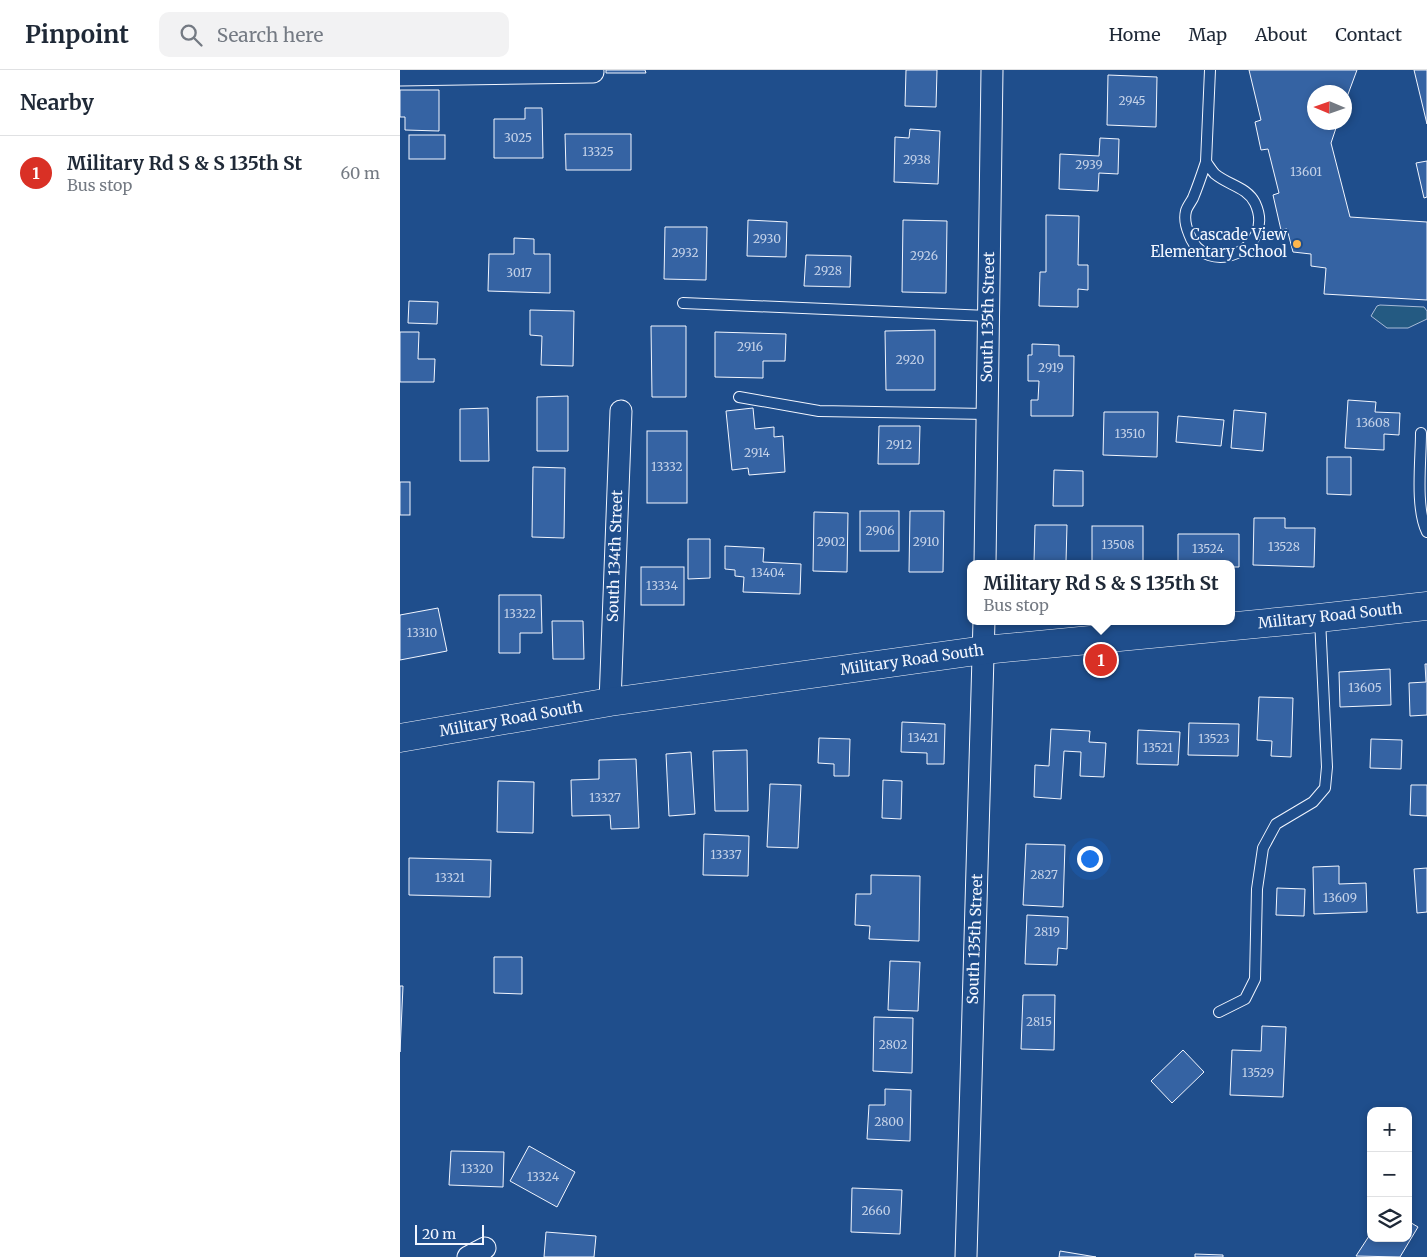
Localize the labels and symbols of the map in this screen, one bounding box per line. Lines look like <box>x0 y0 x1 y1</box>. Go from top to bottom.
north arrow <box>1307 85 1352 130</box>
house number: 2945 <box>1118 93 1146 108</box>
house number: 3025 <box>504 130 532 145</box>
house number: 13325 <box>582 144 614 159</box>
house number: 2938 <box>903 152 931 167</box>
house number: 2939 <box>1075 157 1103 172</box>
house number: 13601 <box>1290 164 1322 179</box>
place label: Cascade View Elementary School <box>1150 225 1287 261</box>
house number: 2930 <box>753 231 781 246</box>
marker: Cascade View Elementary School <box>1291 238 1303 250</box>
house number: 2932 <box>671 245 699 260</box>
house number: 2926 <box>910 248 938 263</box>
street label: South 135th Street <box>977 251 998 383</box>
house number: 2928 <box>814 263 842 278</box>
house number: 3017 <box>506 265 532 280</box>
house number: 2916 <box>737 339 763 354</box>
house number: 2920 <box>896 352 924 367</box>
house number: 2919 <box>1038 360 1064 375</box>
house number: 13608 <box>1356 415 1390 430</box>
house number: 13510 <box>1115 426 1145 441</box>
house number: 2912 <box>886 437 912 452</box>
house number: 2914 <box>744 445 770 460</box>
house number: 13332 <box>651 459 683 474</box>
street label: South 134th Street <box>603 489 626 622</box>
house number: 2906 <box>865 523 895 538</box>
house number: 2902 <box>817 534 845 549</box>
house number: 2910 <box>913 534 939 549</box>
house number: 13508 <box>1102 537 1134 552</box>
house number: 13528 <box>1268 539 1300 554</box>
house number: 13524 <box>1192 541 1225 556</box>
house number: 13404 <box>751 565 786 580</box>
house number: 13334 <box>646 578 679 593</box>
street label: Military Road South <box>1257 598 1403 633</box>
house number: 13322 <box>504 606 536 621</box>
house number: 13310 <box>407 625 437 640</box>
street label: Military Road South <box>839 640 985 679</box>
pin: 1 <box>1085 641 1117 679</box>
house number: 13605 <box>1348 680 1382 695</box>
street label: Military Road South <box>438 697 584 740</box>
house number: 13421 <box>908 730 939 745</box>
house number: 13523 <box>1198 731 1230 746</box>
house number: 13521 <box>1143 740 1174 755</box>
house number: 13327 <box>589 790 621 805</box>
your location <box>1077 846 1103 872</box>
house number: 13337 <box>710 847 742 862</box>
house number: 2827 <box>1030 867 1058 882</box>
house number: 13321 <box>435 870 466 885</box>
street label: South 135th Street <box>963 873 986 1005</box>
house number: 13609 <box>1323 890 1357 905</box>
house number: 2819 <box>1034 924 1060 939</box>
house number: 2815 <box>1026 1014 1052 1029</box>
house number: 2802 <box>879 1037 907 1052</box>
house number: 13529 <box>1242 1065 1274 1080</box>
house number: 2800 <box>874 1114 904 1129</box>
house number: 13320 <box>461 1161 494 1176</box>
house number: 13324 <box>527 1169 560 1184</box>
house number: 2660 <box>861 1203 891 1218</box>
scale bar <box>415 1222 484 1245</box>

